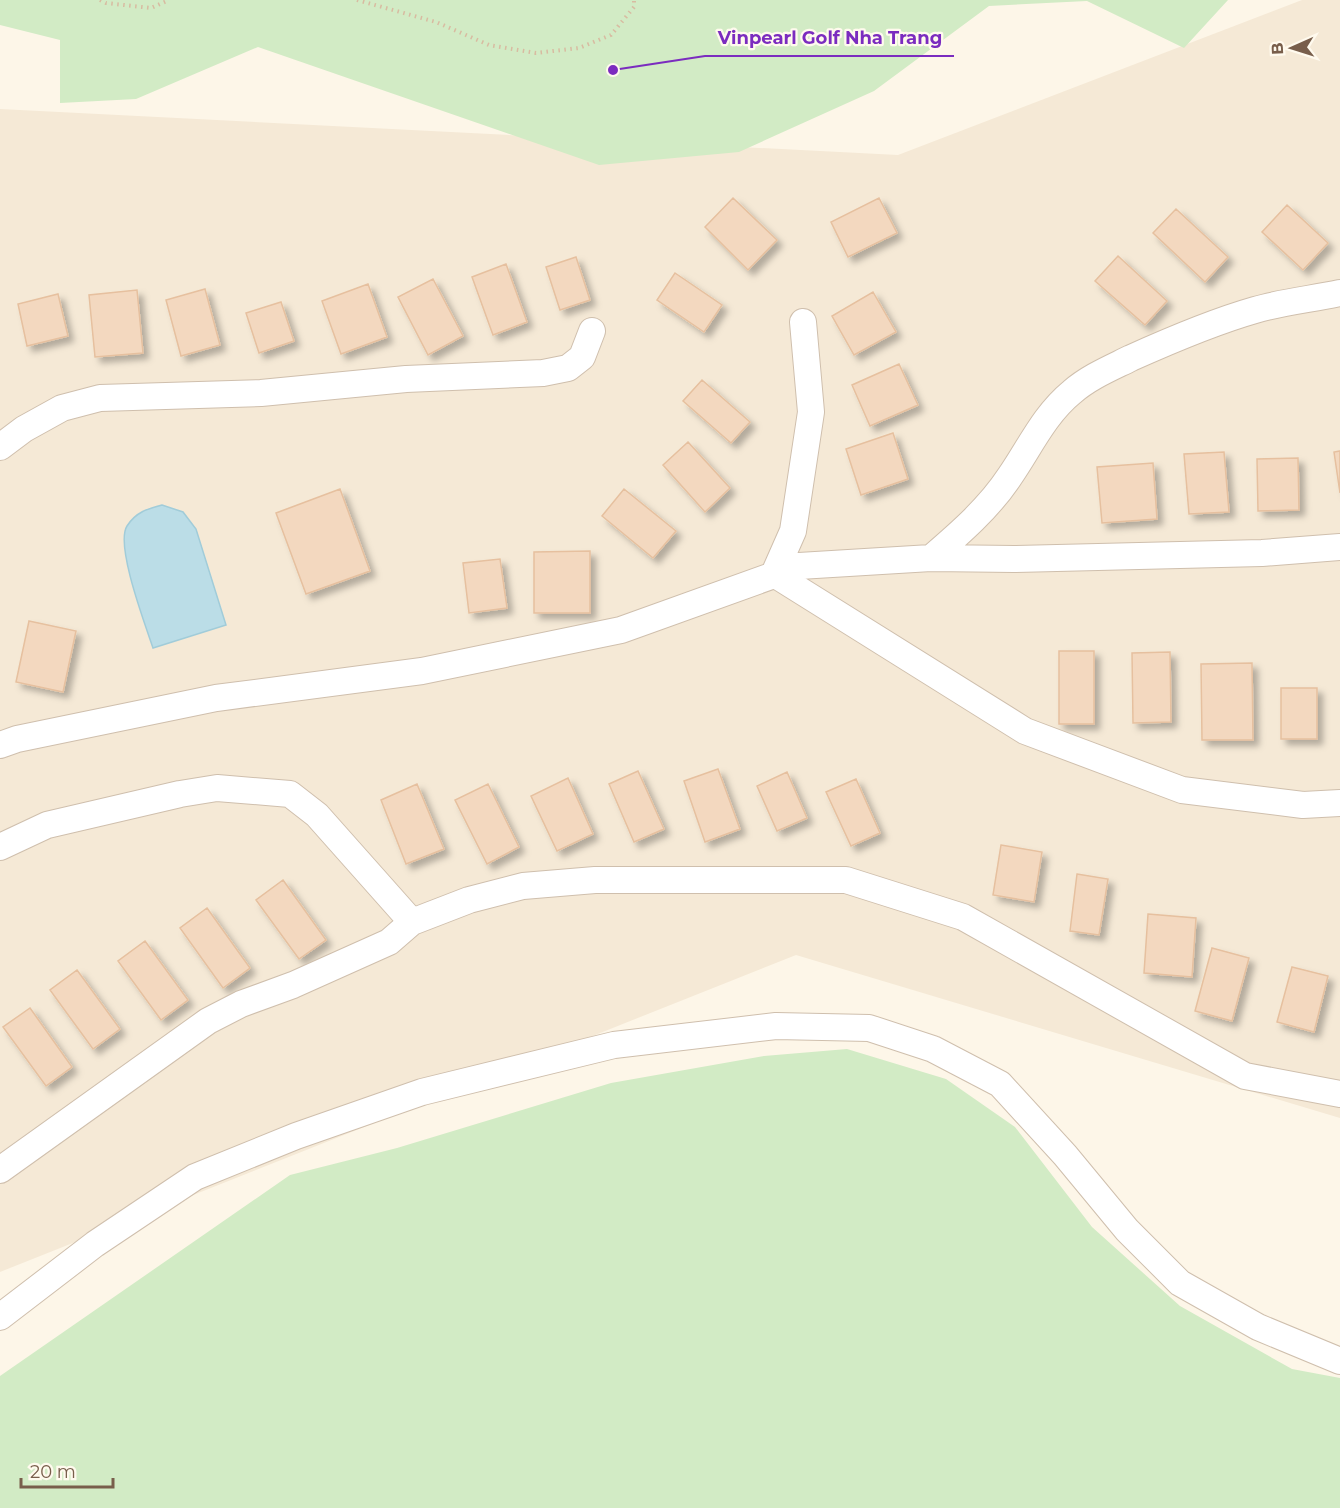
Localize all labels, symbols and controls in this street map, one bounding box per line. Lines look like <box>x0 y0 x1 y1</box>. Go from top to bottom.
north arrow <box>1262 18 1322 78</box>
callout: Vinpearl Golf Nha Trang <box>705 20 954 56</box>
text: Vinpearl Golf Nha Trang <box>717 27 942 49</box>
text: B <box>1268 42 1287 55</box>
scale bar <box>21 1451 112 1489</box>
text: 20 m <box>30 1461 76 1483</box>

